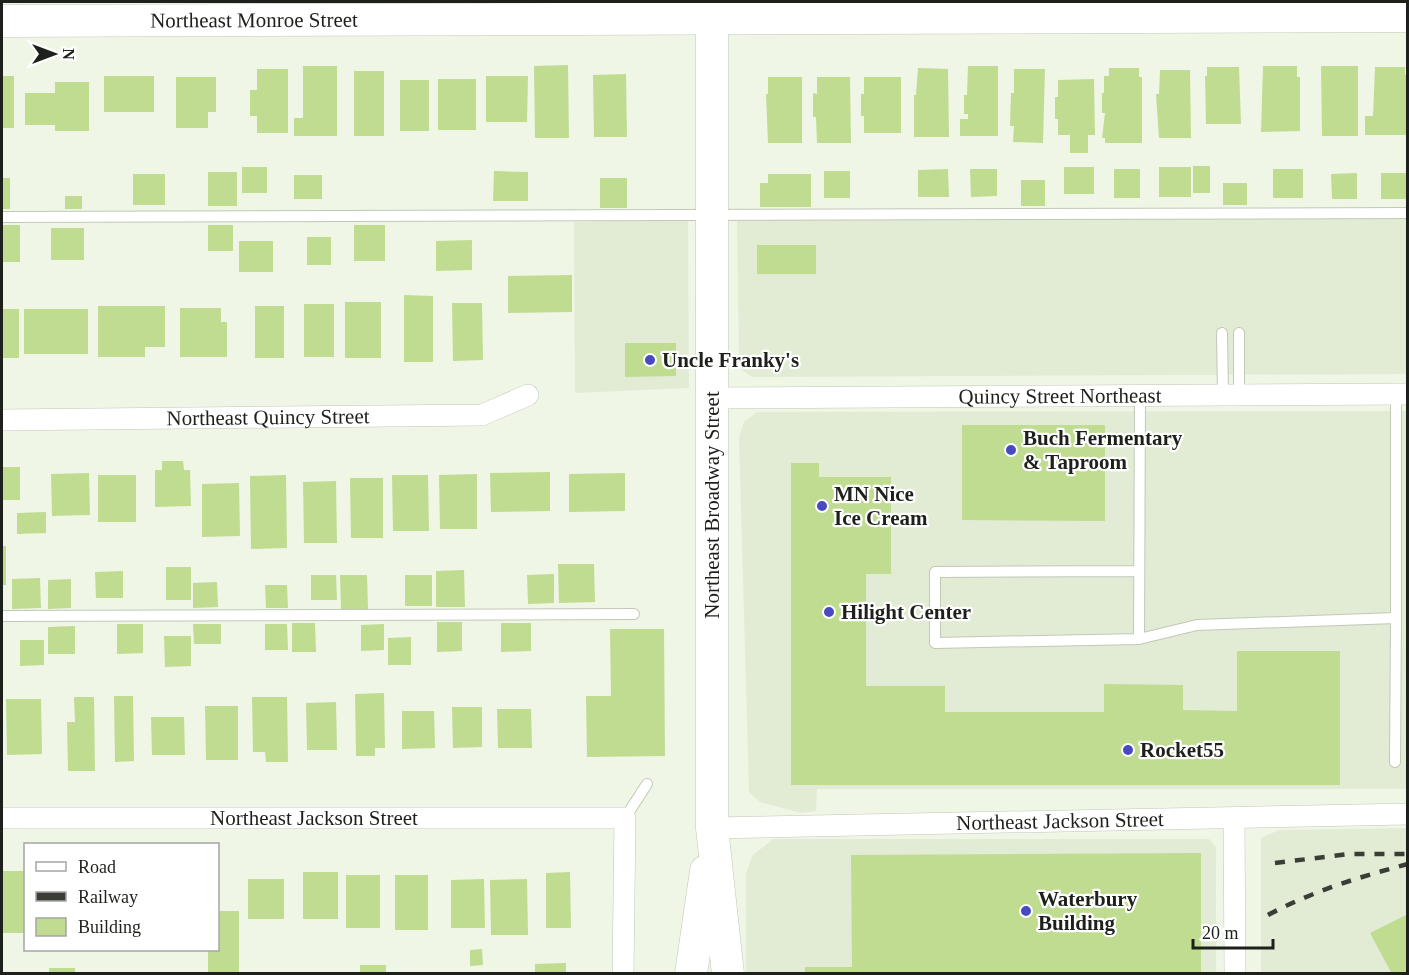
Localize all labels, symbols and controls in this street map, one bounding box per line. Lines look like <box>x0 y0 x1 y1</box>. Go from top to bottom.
street label: Northeast Monroe Street <box>150 8 358 32</box>
north arrow <box>24 24 84 84</box>
text: N <box>60 48 77 60</box>
place label: Uncle Franky's <box>662 348 799 372</box>
marker: Uncle Franky's <box>643 353 657 367</box>
street label: Quincy Street Northeast <box>958 383 1162 409</box>
street label: Northeast Broadway Street <box>700 391 724 619</box>
street label: Northeast Quincy Street <box>166 404 370 430</box>
place label: Buch Fermentary & Taproom <box>1023 426 1183 474</box>
marker: Buch Fermentary & Taproom <box>1004 443 1018 457</box>
place label: MN Nice Ice Cream <box>834 482 928 530</box>
marker: MN Nice Ice Cream <box>815 499 829 513</box>
place label: Hilight Center <box>841 600 971 624</box>
marker: Hilight Center <box>822 605 836 619</box>
place label: Rocket55 <box>1140 738 1224 762</box>
marker: Rocket55 <box>1121 743 1135 757</box>
street label: Northeast Jackson Street <box>210 806 418 830</box>
street label: Northeast Jackson Street <box>956 807 1164 835</box>
legend <box>24 843 219 951</box>
text: Road <box>78 857 116 877</box>
text: Railway <box>78 887 138 907</box>
place label: Waterbury Building <box>1038 887 1138 935</box>
marker: Waterbury Building <box>1019 904 1033 918</box>
scale bar <box>1193 912 1272 950</box>
text: Building <box>78 917 141 937</box>
text: 20 m <box>1202 923 1239 943</box>

